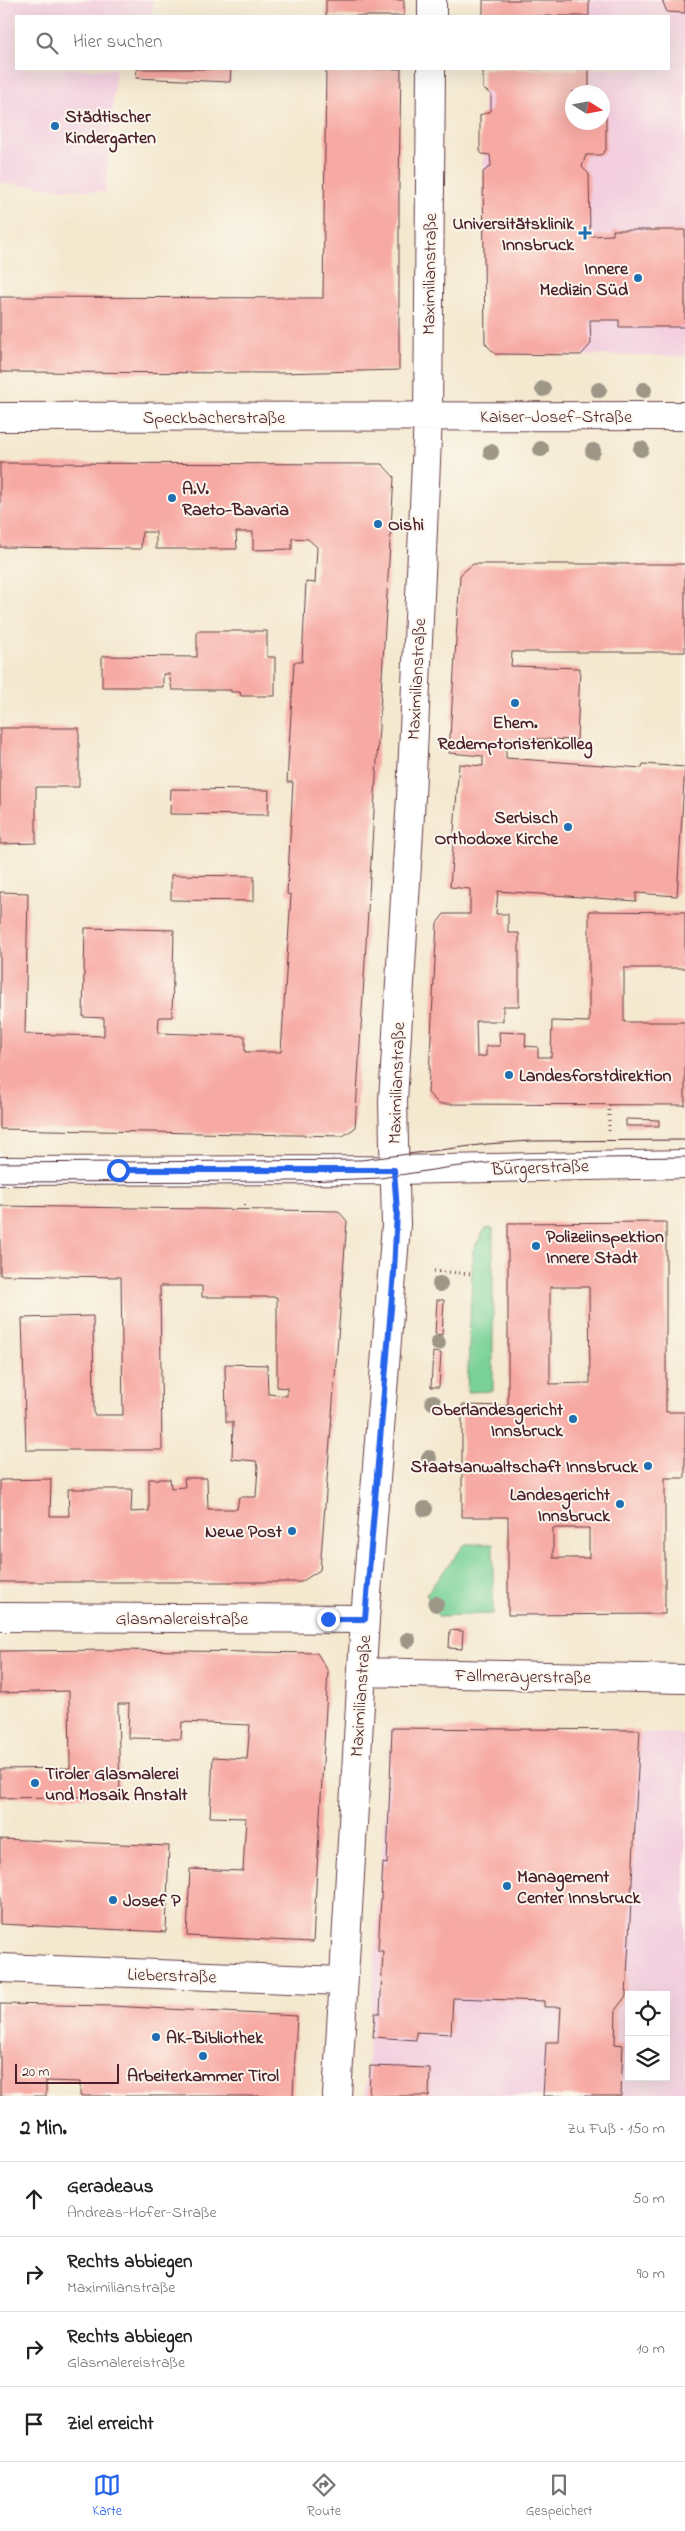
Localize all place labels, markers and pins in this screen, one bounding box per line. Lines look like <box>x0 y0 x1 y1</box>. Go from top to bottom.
place label: Städtischer Kindergarten <box>65 105 156 153</box>
marker: Städtischer Kindergarten <box>49 120 61 132</box>
place label: Universitätsklinik Innsbruck <box>452 212 575 259</box>
marker: Universitätsklinik Innsbruck <box>578 226 592 240</box>
place label: Innere Medizin Süd <box>540 257 629 304</box>
marker: Innere Medizin Süd <box>632 272 644 284</box>
place label: A.V. Raeto-Bavaria <box>182 477 289 524</box>
marker: A.V. Raeto-Bavaria <box>166 492 178 504</box>
place label: Oishi <box>388 513 424 539</box>
marker: Oishi <box>372 518 384 530</box>
marker: Ehem. Redemptoristenkolleg <box>509 697 521 709</box>
place label: Ehem. Redemptoristenkolleg <box>437 711 593 759</box>
place label: Serbisch Orthodoxe Kirche <box>434 806 559 853</box>
marker: Serbisch Orthodoxe Kirche <box>562 821 574 833</box>
place label: Landesforstdirektion <box>519 1064 672 1090</box>
marker: Landesforstdirektion <box>503 1069 515 1081</box>
place label: Polizeiinspektion Innere Stadt <box>546 1225 664 1272</box>
marker: Polizeiinspektion Innere Stadt <box>530 1240 542 1252</box>
place label: Oberlandesgericht Innsbruck <box>431 1398 564 1445</box>
marker: Oberlandesgericht Innsbruck <box>567 1413 579 1425</box>
place label: Staatsanwaltschaft Innsbruck <box>411 1455 639 1481</box>
marker: Staatsanwaltschaft Innsbruck <box>642 1460 654 1472</box>
place label: Landesgericht Innsbruck <box>510 1483 611 1530</box>
marker: Landesgericht Innsbruck <box>614 1498 626 1510</box>
place label: Neue Post <box>205 1520 283 1546</box>
marker: Neue Post <box>286 1525 298 1537</box>
place label: Tiroler Glasmalerei und Mosaik Anstalt <box>45 1762 188 1809</box>
marker: Tiroler Glasmalerei und Mosaik Anstalt <box>29 1777 41 1789</box>
place label: Management Center Innsbruck <box>517 1865 641 1912</box>
marker: Management Center Innsbruck <box>501 1880 513 1892</box>
place label: Josef P <box>123 1889 181 1915</box>
marker: Josef P <box>107 1894 119 1906</box>
place label: AK-Bibliothek <box>166 2026 264 2052</box>
marker: AK-Bibliothek <box>150 2031 162 2043</box>
marker: Arbeiterkammer Tirol <box>197 2050 209 2062</box>
place label: Arbeiterkammer Tirol <box>127 2064 279 2090</box>

